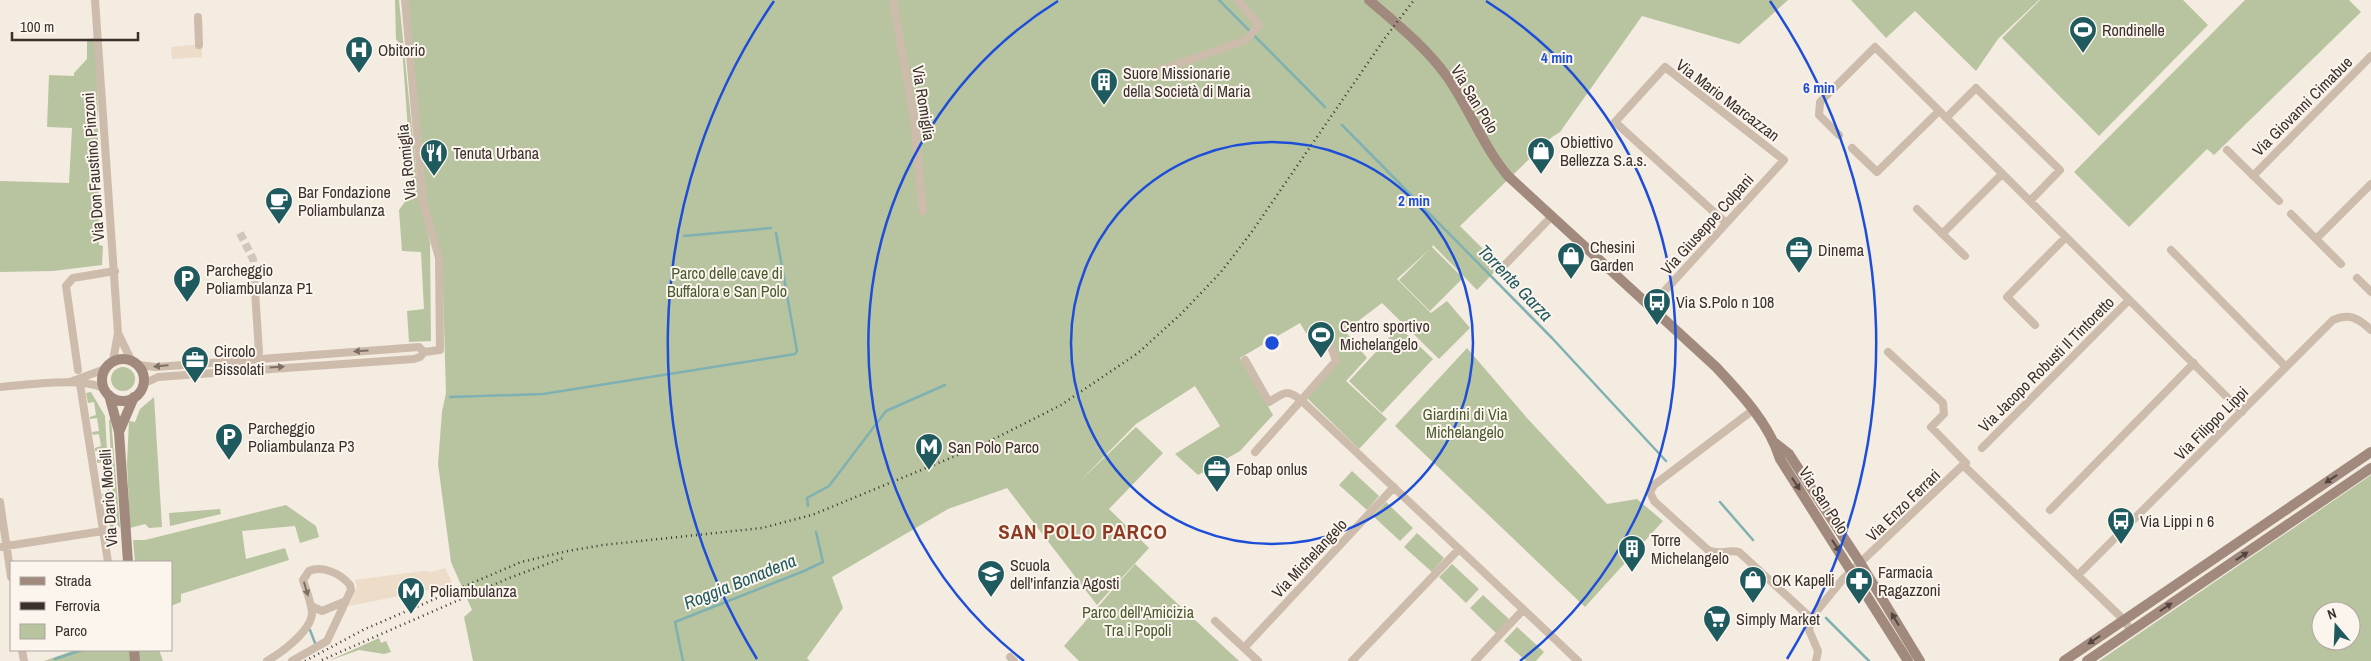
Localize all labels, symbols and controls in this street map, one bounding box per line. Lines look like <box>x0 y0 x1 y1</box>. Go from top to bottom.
scale bar <box>12 10 139 42</box>
sports icon: Rondinelle <box>2068 15 2098 54</box>
text: 100 m <box>20 16 54 37</box>
place label: Rondinelle <box>2102 19 2165 41</box>
hospital icon: Obitorio <box>344 35 374 74</box>
place label: Obitorio <box>378 39 425 61</box>
text: 4 min <box>1541 47 1573 68</box>
street label: Via Giovanni Cimabue <box>2247 51 2357 161</box>
street label: Via Mario Marcazzan <box>1672 54 1784 146</box>
street label: Via San Polo <box>1446 61 1504 137</box>
place label: Suore Missionarie della Società di Maria <box>1123 62 1251 102</box>
street label: Via Romiglia <box>907 64 941 143</box>
building icon: Suore Missionarie della Società di Maria <box>1089 67 1119 106</box>
text: 6 min <box>1803 77 1835 98</box>
street label: Via Don Faustino Pinzoni <box>77 92 109 242</box>
street label: Via Romiglia <box>391 123 421 201</box>
place label: Obiettivo Bellezza S.a.s. <box>1560 131 1647 171</box>
shop icon: Obiettivo Bellezza S.a.s. <box>1526 136 1556 175</box>
restaurant icon: Tenuta Urbana <box>419 138 449 177</box>
place label: Tenuta Urbana <box>453 142 540 164</box>
street label: Via Giuseppe Colpani <box>1656 169 1758 279</box>
place label: Bar Fondazione Poliambulanza <box>298 181 391 221</box>
cafe icon: Bar Fondazione Poliambulanza <box>264 186 294 225</box>
text: 2 min <box>1398 190 1430 211</box>
office icon: Dinema <box>1784 235 1814 274</box>
place label: Chesini Garden <box>1590 236 1635 276</box>
water label: Torrente Garza <box>1472 239 1558 327</box>
place label: Dinema <box>1818 239 1865 261</box>
shop icon: Chesini Garden <box>1556 241 1586 280</box>
place label: Parcheggio Poliambulanza P1 <box>206 259 313 299</box>
park label: Parco delle cave di Buffalora e San Polo <box>667 262 787 302</box>
parking icon: Parcheggio Poliambulanza P1 <box>172 264 202 303</box>
bus stop icon: Via S.Polo n 108 <box>1642 287 1672 326</box>
place label: Via S.Polo n 108 <box>1676 291 1774 313</box>
street label: Via Jacopo Robusti Il Tintoretto <box>1973 291 2119 437</box>
place label: Centro sportivo Michelangelo <box>1340 315 1430 355</box>
sports icon: Centro sportivo Michelangelo <box>1306 320 1336 359</box>
centre of rings <box>1263 334 1281 352</box>
place label: Circolo Bissolati <box>214 340 264 380</box>
office icon: Circolo Bissolati <box>180 345 210 384</box>
one-way arrow <box>352 347 368 355</box>
one-way arrow <box>153 362 169 370</box>
one-way arrow <box>270 363 286 371</box>
street label: Via Filippo Lippi <box>2169 381 2253 465</box>
park label: Giardini di Via Michelangelo <box>1422 403 1508 443</box>
place label: Parcheggio Poliambulanza P3 <box>248 417 354 457</box>
parking icon: Parcheggio Poliambulanza P3 <box>214 422 244 461</box>
metro station icon: San Polo Parco <box>914 432 944 471</box>
place label: San Polo Parco <box>948 436 1039 458</box>
street label: Via Dario Morelli <box>94 448 122 548</box>
office icon: Fobap onlus <box>1202 454 1232 493</box>
place label: Fobap onlus <box>1236 458 1308 480</box>
street label: Via San Polo <box>1794 462 1854 538</box>
street label: Via Enzo Ferrari <box>1861 464 1945 546</box>
one-way arrow <box>2324 474 2337 484</box>
one-way arrow <box>1791 477 1801 490</box>
bus stop icon: Via Lippi n 6 <box>2106 506 2136 545</box>
place label: Via Lippi n 6 <box>2140 510 2214 532</box>
street label: Via Michelangelo <box>1266 514 1352 602</box>
district label: SAN POLO PARCO <box>998 517 1168 546</box>
place label: Torre Michelangelo <box>1651 529 1729 569</box>
building icon: Torre Michelangelo <box>1617 534 1647 573</box>
one-way arrow <box>1831 540 1841 553</box>
water label: Roggia Bonadena <box>680 548 800 615</box>
one-way arrow <box>2235 551 2248 561</box>
place label: Scuola dell'infanzia Agosti <box>1010 554 1120 594</box>
school or university icon: Scuola dell'infanzia Agosti <box>976 559 1006 598</box>
legend <box>10 561 172 651</box>
place label: Farmacia Ragazzoni <box>1878 561 1941 601</box>
shop icon: OK Kapelli <box>1738 565 1768 604</box>
pharmacy icon: Farmacia Ragazzoni <box>1844 566 1874 605</box>
place label: OK Kapelli <box>1772 569 1835 591</box>
text: Strada <box>55 570 91 591</box>
metro station icon: Poliambulanza <box>396 576 426 615</box>
place label: Poliambulanza <box>430 580 517 602</box>
one-way arrow <box>302 582 310 597</box>
text: Ferrovia <box>55 595 100 616</box>
park label: Parco dell'Amicizia Tra i Popoli <box>1082 601 1195 641</box>
north arrow <box>2311 601 2361 651</box>
one-way arrow <box>2160 602 2173 612</box>
supermarket icon: Simply Market <box>1702 604 1732 643</box>
text: N <box>2325 604 2339 624</box>
place label: Simply Market <box>1736 608 1820 630</box>
one-way arrow <box>1890 613 1899 626</box>
text: Parco <box>55 620 87 641</box>
one-way arrow <box>2087 635 2101 645</box>

